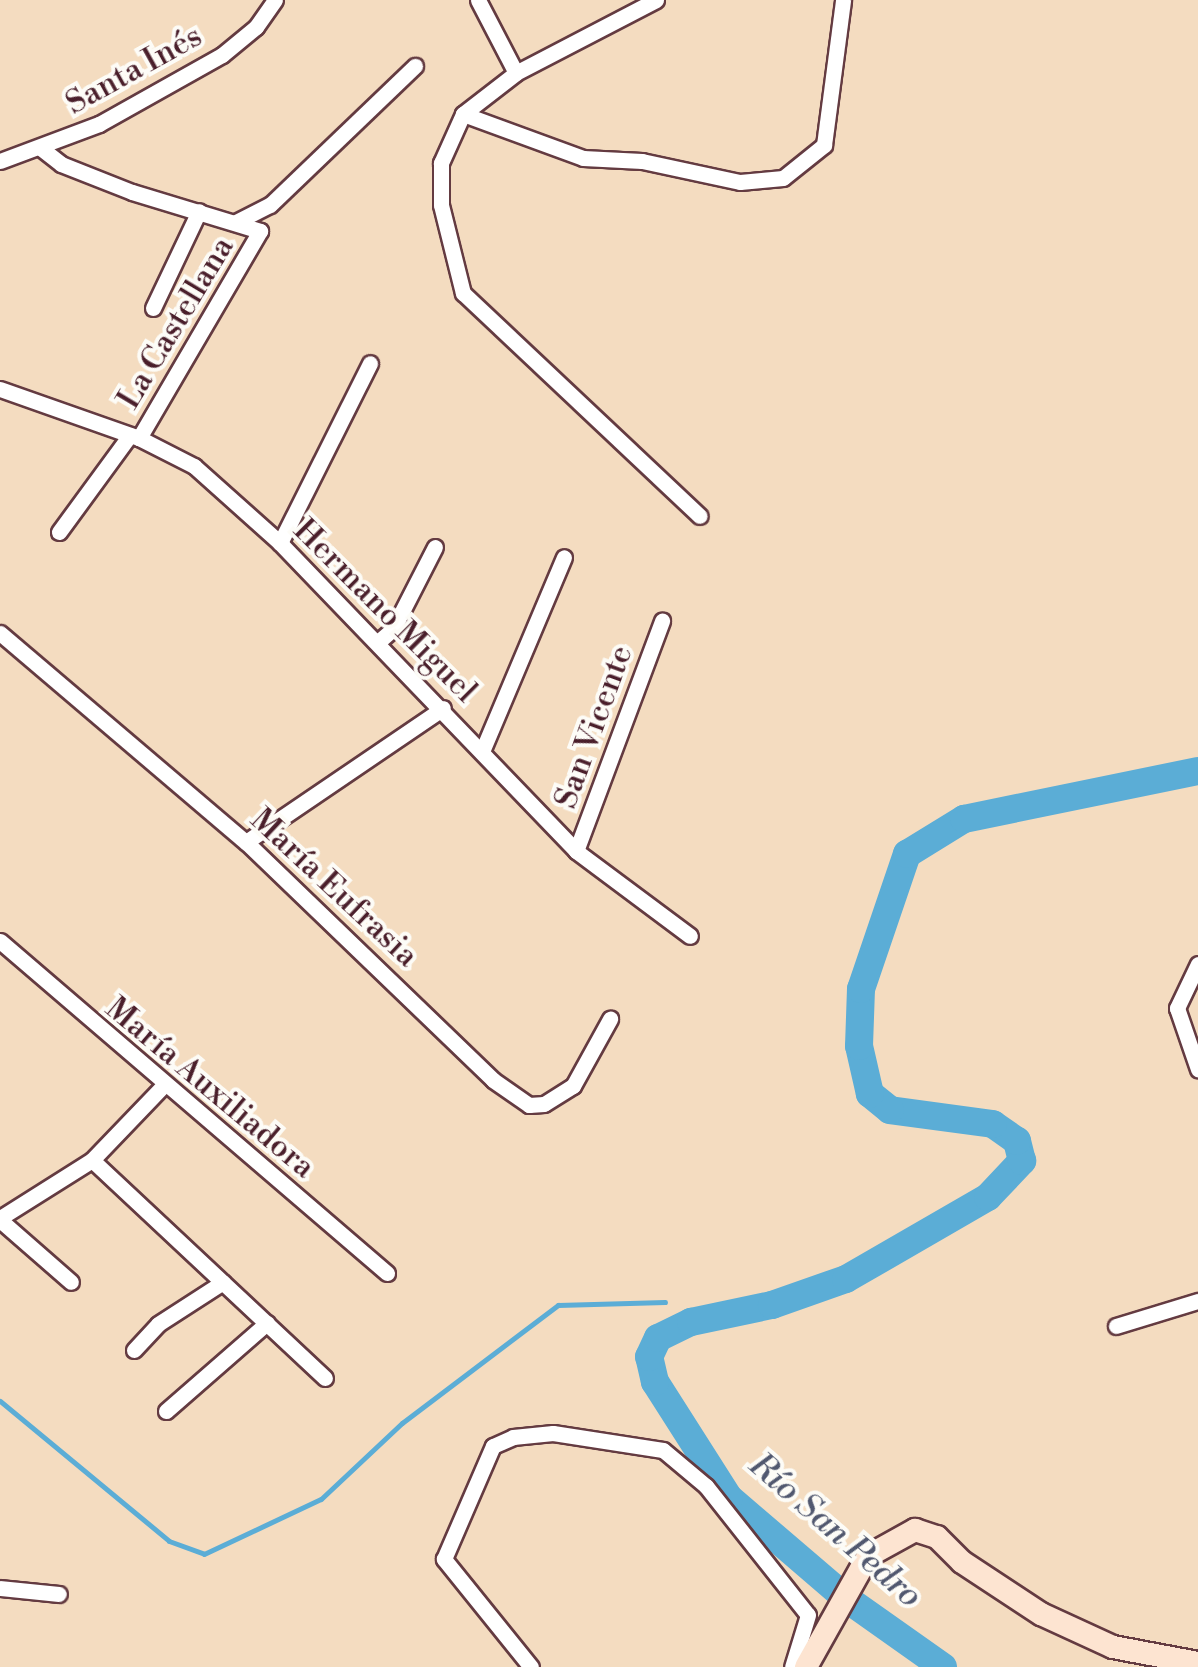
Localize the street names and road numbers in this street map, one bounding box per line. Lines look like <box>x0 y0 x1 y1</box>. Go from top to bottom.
street label: Santa Inés <box>59 17 209 123</box>
street label: La Castellana <box>110 230 242 416</box>
street label: Hermano Miguel <box>285 511 485 711</box>
street label: San Vicente <box>547 640 641 814</box>
street label: María Eufrasia <box>242 801 426 975</box>
street label: María Auxiliadora <box>98 989 322 1187</box>

